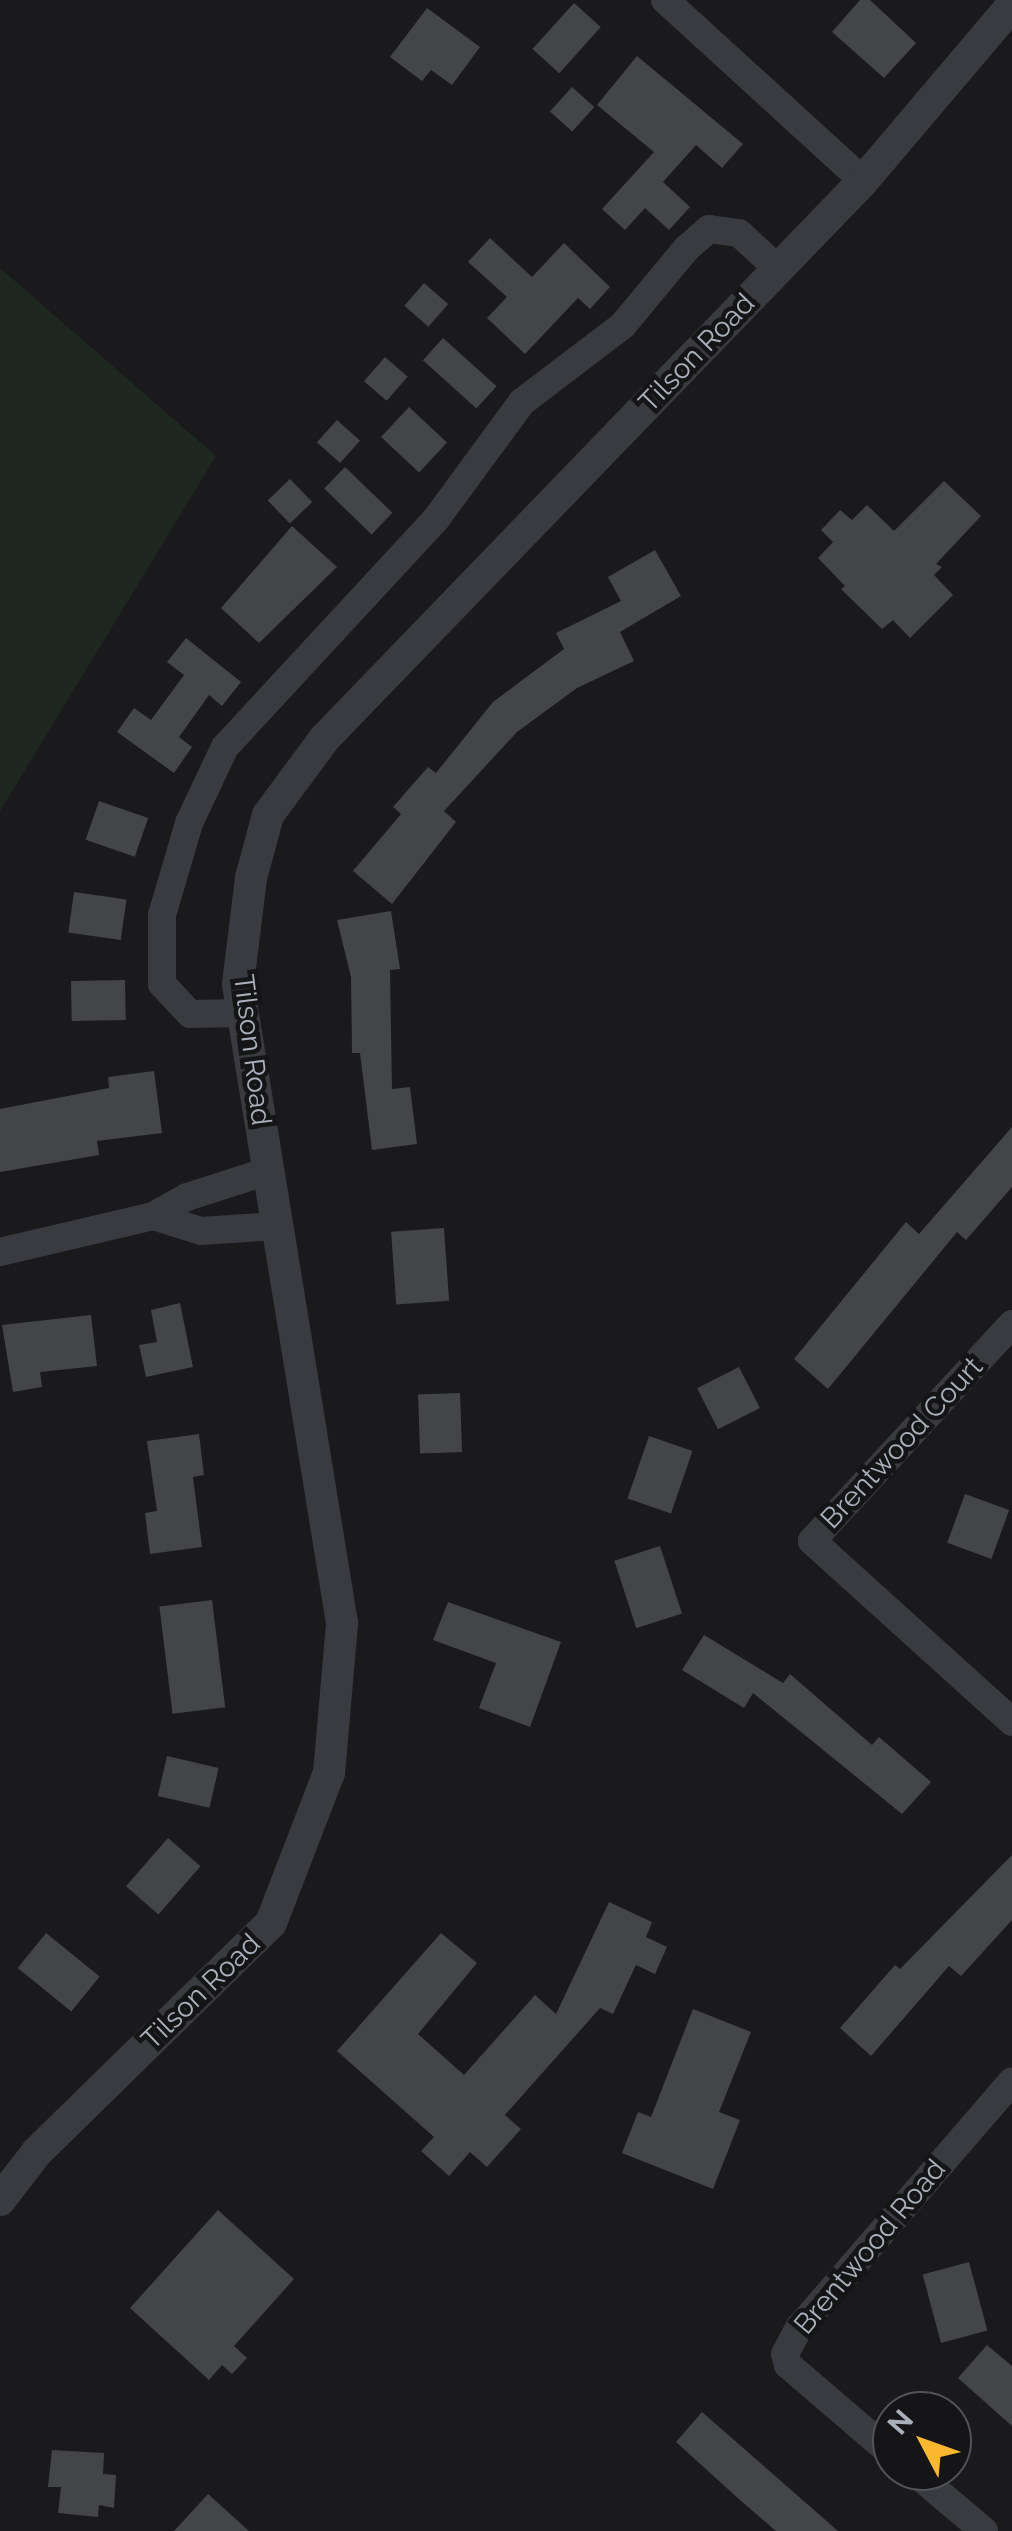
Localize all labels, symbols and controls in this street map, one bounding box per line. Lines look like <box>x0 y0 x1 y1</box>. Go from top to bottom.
street label: Tilson Road <box>632 287 762 419</box>
street label: Tilson Road <box>226 973 278 1127</box>
street label: Brentwood Court <box>814 1350 990 1536</box>
street label: Tilson Road <box>135 1927 267 2057</box>
street label: Brentwood Road <box>787 2153 953 2341</box>
north arrow <box>872 2391 972 2491</box>
text: N <box>881 2403 920 2441</box>

